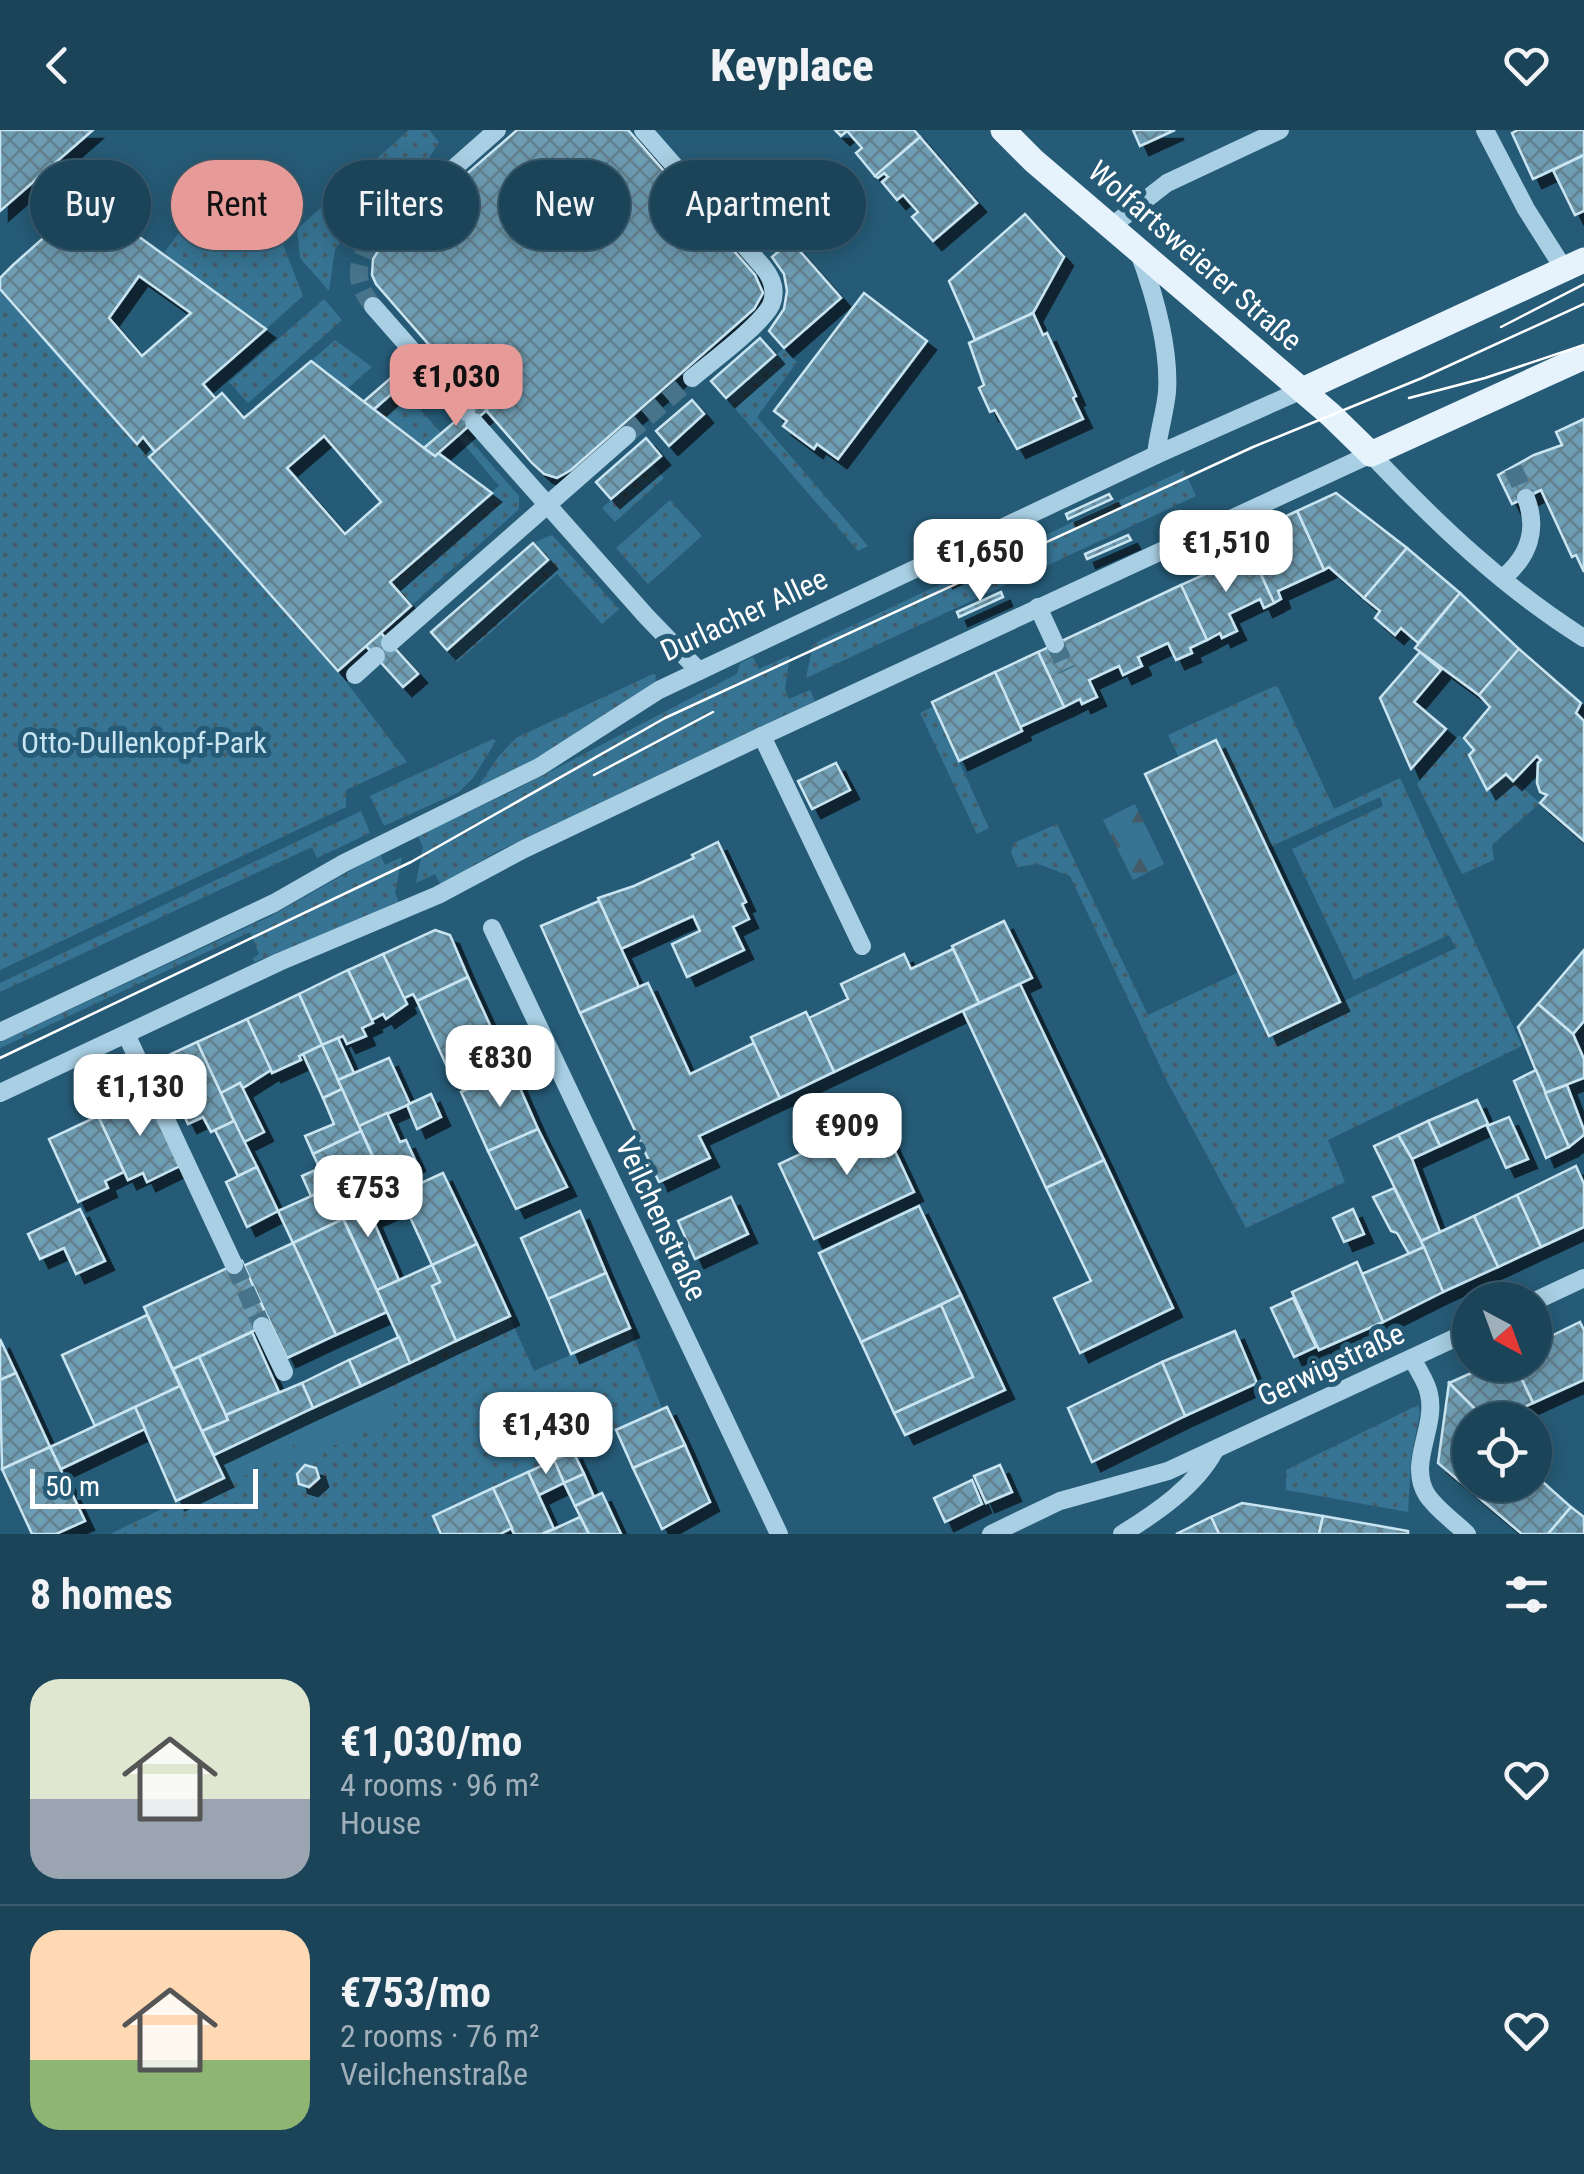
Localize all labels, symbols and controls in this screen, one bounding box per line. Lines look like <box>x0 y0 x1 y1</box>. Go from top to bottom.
icon: back <box>30 38 85 93</box>
icon: heart <box>1499 38 1554 93</box>
text: Keyplace <box>710 39 874 92</box>
street label: Wolfartsweierer Straße <box>1082 153 1309 358</box>
chip: Buy <box>30 160 151 250</box>
chip: Rent <box>171 160 303 250</box>
chip: Filters <box>323 160 479 250</box>
chip: New <box>499 160 630 250</box>
chip: Apartment <box>650 160 866 250</box>
pin: €1,030 <box>375 344 537 429</box>
text: €1,030 <box>412 357 500 395</box>
pin: €1,510 <box>1145 510 1307 595</box>
pin: €1,650 <box>899 519 1061 604</box>
text: €1,510 <box>1182 523 1270 561</box>
text: €1,650 <box>936 532 1024 570</box>
street label: Durlacher Allee <box>655 561 833 668</box>
park label: Otto-Dullenkopf-Park <box>21 725 267 760</box>
pin: €830 <box>441 1025 559 1110</box>
text: €830 <box>468 1038 532 1076</box>
pin: €1,130 <box>59 1054 221 1139</box>
text: €1,130 <box>96 1067 184 1105</box>
pin: €909 <box>788 1093 906 1178</box>
text: €909 <box>815 1106 879 1144</box>
street label: Veilchenstraße <box>608 1132 715 1306</box>
pin: €753 <box>309 1155 427 1240</box>
text: €753 <box>336 1168 400 1206</box>
north arrow <box>1452 1282 1552 1382</box>
map controls <box>1452 1282 1552 1502</box>
street label: Gerwigstraße <box>1252 1315 1410 1414</box>
pin: €1,430 <box>465 1392 627 1477</box>
button: locate <box>1452 1402 1552 1502</box>
text: €1,430 <box>502 1405 590 1443</box>
scale bar <box>30 1464 258 1508</box>
text: 50 m <box>45 1470 100 1503</box>
icon: filters <box>1499 1567 1554 1622</box>
text: 8 homes <box>30 1570 173 1619</box>
text: €1,030/mo <box>340 1717 522 1766</box>
icon: home <box>110 1719 230 1839</box>
icon: heart <box>1499 1752 1554 1807</box>
text: 4 rooms · 96 m² <box>340 1766 539 1804</box>
text: House <box>340 1804 421 1842</box>
text: €753/mo <box>340 1968 491 2017</box>
icon: home <box>110 1970 230 2090</box>
icon: heart <box>1499 2003 1554 2058</box>
text: 2 rooms · 76 m² <box>340 2017 539 2055</box>
text: Veilchenstraße <box>340 2055 528 2093</box>

